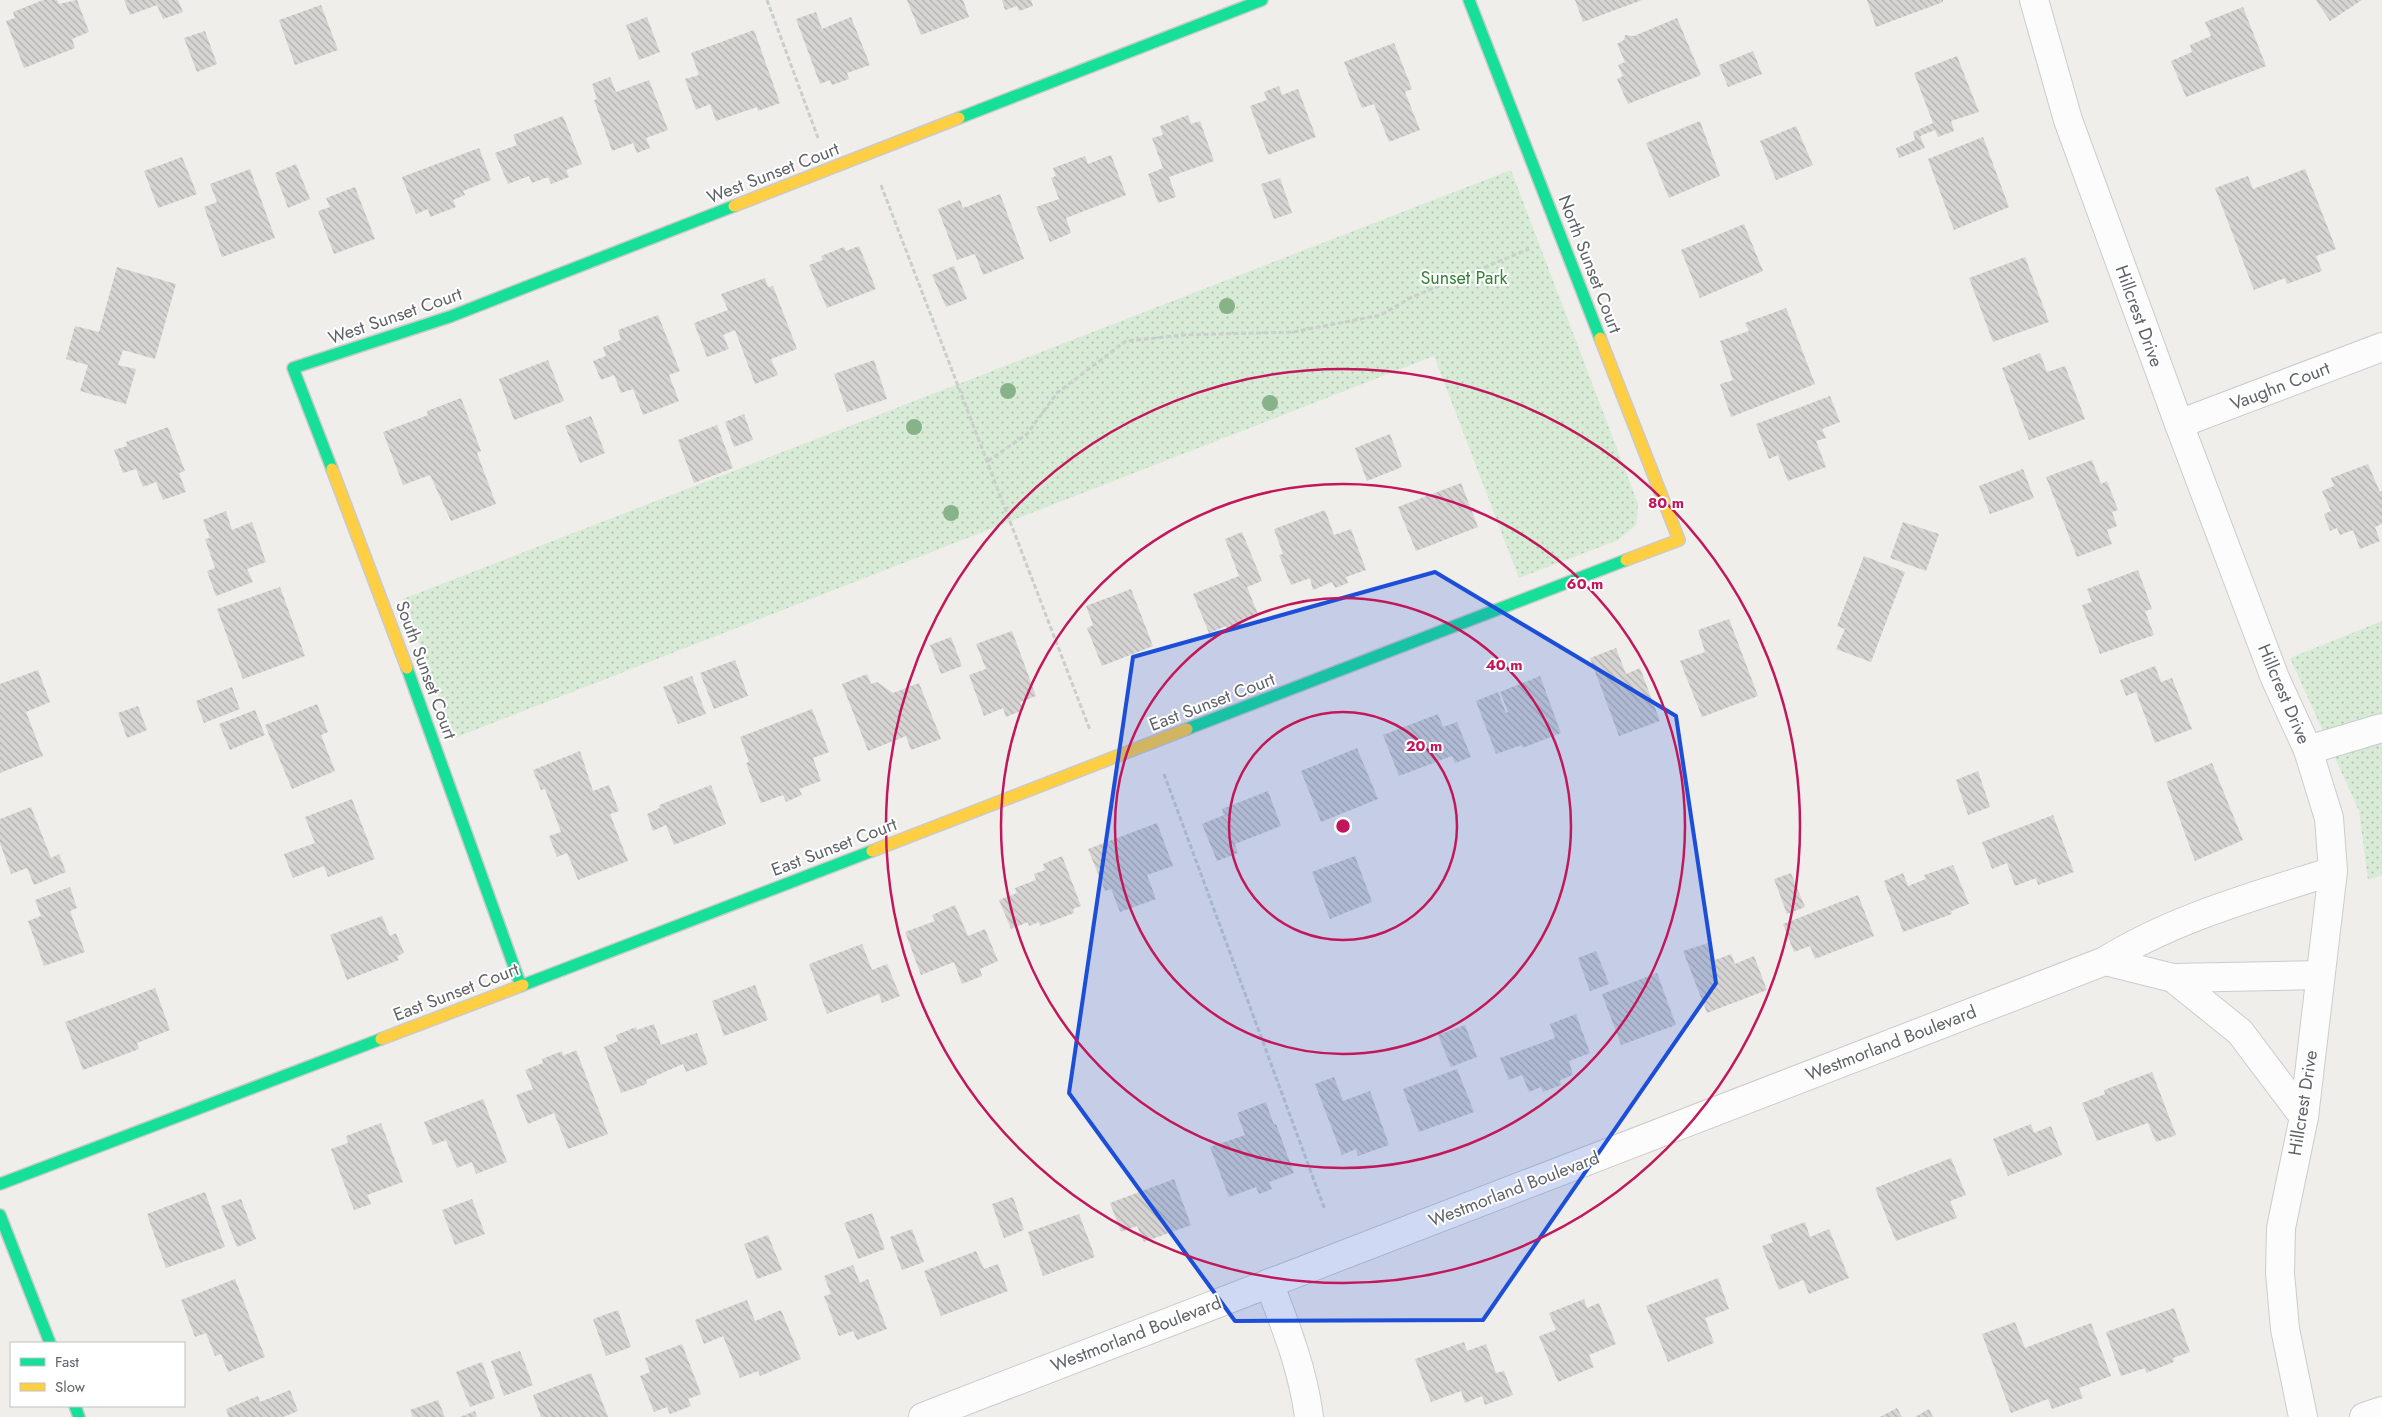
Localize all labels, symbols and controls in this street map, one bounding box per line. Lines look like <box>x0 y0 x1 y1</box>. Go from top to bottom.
street label: West Sunset Court <box>703 136 844 210</box>
street label: North Sunset Court <box>1552 191 1629 338</box>
street label: Hillcrest Drive <box>2109 261 2169 371</box>
park label: Sunset Park <box>1420 265 1508 291</box>
street label: West Sunset Court <box>325 281 466 351</box>
street label: Vaughn Court <box>2226 355 2334 417</box>
text: 80 m <box>1648 492 1684 514</box>
text: 60 m <box>1567 573 1603 595</box>
street label: South Sunset Court <box>389 597 463 743</box>
street label: Hillcrest Drive <box>2251 640 2317 748</box>
text: 40 m <box>1485 654 1523 676</box>
street label: East Sunset Court <box>1145 666 1279 738</box>
text: 20 m <box>1406 735 1442 757</box>
street label: East Sunset Court <box>767 811 901 883</box>
centre of rings <box>1334 817 1352 835</box>
street label: East Sunset Court <box>389 956 523 1028</box>
street label: Westmorland Boulevard <box>1802 998 1980 1088</box>
street label: Hillcrest Drive <box>2282 1048 2324 1158</box>
street label: Westmorland Boulevard <box>1425 1144 1603 1234</box>
street label: Westmorland Boulevard <box>1047 1289 1225 1379</box>
legend <box>10 1342 185 1407</box>
text: Fast <box>55 1351 79 1373</box>
text: Slow <box>55 1376 86 1398</box>

